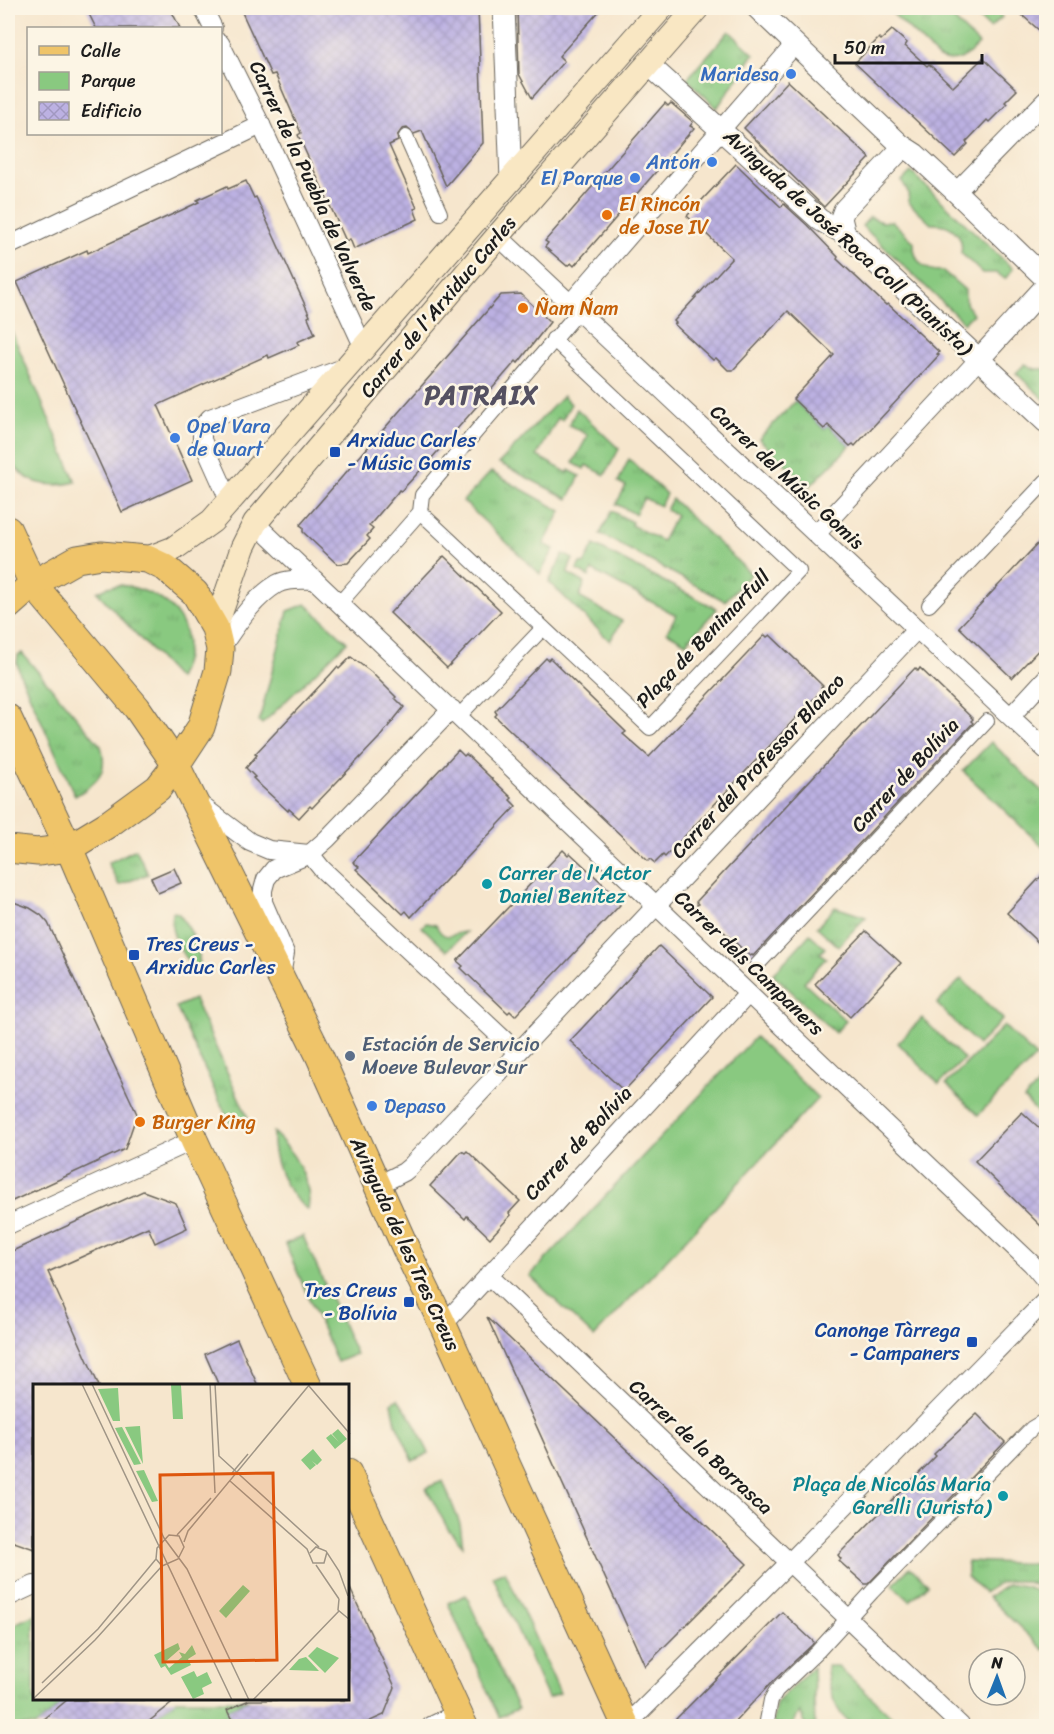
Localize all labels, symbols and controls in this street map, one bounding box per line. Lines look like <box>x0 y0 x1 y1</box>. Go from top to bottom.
legend <box>27 27 222 135</box>
scale bar <box>835 27 982 65</box>
text: 50 m <box>844 32 885 64</box>
text: Calle <box>81 35 121 67</box>
street label: Carrer de la Puebla de Valverde <box>239 54 387 318</box>
place label: Maridesa <box>701 57 779 92</box>
text: Parque <box>81 65 136 97</box>
marker: Maridesa <box>784 67 798 81</box>
text: Edificio <box>81 95 142 127</box>
street label: Avinguda de José Roca Coll (Pianista) <box>714 119 982 365</box>
place label: Antón <box>645 145 700 180</box>
marker: Antón <box>705 155 719 169</box>
place label: El Parque <box>541 161 623 196</box>
marker: El Parque <box>628 171 642 185</box>
place label: El Rincón de Jose IV <box>619 187 710 245</box>
street label: Carrer de l'Arxiduc Carles <box>351 207 526 406</box>
marker: El Rincón de Jose IV <box>600 208 614 222</box>
place label: Ñam Ñam <box>535 291 619 326</box>
marker: Ñam Ñam <box>516 301 530 315</box>
district label: PATRAIX <box>424 372 540 418</box>
street label: Carrer del Músic Gomis <box>701 396 873 559</box>
place label: Opel Vara de Quart <box>187 409 270 467</box>
place label: Arxiduc Carles - Músic Gomis <box>346 423 477 481</box>
marker: Opel Vara de Quart <box>168 431 182 445</box>
marker: Arxiduc Carles - Músic Gomis <box>328 445 342 459</box>
street label: Plaça de Benimarfull <box>627 560 780 717</box>
street label: Carrer del Professor Blanco <box>662 665 854 867</box>
street label: Carrer de Bolívia <box>842 709 968 841</box>
place label: Carrer de l'Actor Daniel Benítez <box>499 856 652 914</box>
marker: Carrer de l'Actor Daniel Benítez <box>480 877 494 891</box>
street label: Carrer dels Campaners <box>666 882 833 1045</box>
place label: Tres Creus - Arxiduc Carles <box>145 927 276 985</box>
marker: Tres Creus - Arxiduc Carles <box>127 948 141 962</box>
place label: Estación de Servicio Moeve Bulevar Sur <box>362 1027 540 1085</box>
marker: Estación de Servicio Moeve Bulevar Sur <box>343 1049 357 1063</box>
street label: Carrer de Bolívia <box>515 1077 641 1209</box>
place label: Depaso <box>384 1089 446 1124</box>
marker: Depaso <box>365 1099 379 1113</box>
place label: Burger King <box>152 1105 256 1140</box>
marker: Burger King <box>133 1115 147 1129</box>
street label: Avinguda de les Tres Creus <box>339 1130 470 1358</box>
place label: Tres Creus - Bolívia <box>304 1273 398 1331</box>
marker: Tres Creus - Bolívia <box>402 1295 416 1309</box>
place label: Canonge Tàrrega - Campaners <box>815 1313 961 1371</box>
marker: Canonge Tàrrega - Campaners <box>965 1335 979 1349</box>
street label: Carrer de la Borrasca <box>621 1370 781 1524</box>
inset map <box>33 1384 350 1701</box>
place label: Plaça de Nicolás María Garelli (Jurista) <box>793 1467 992 1525</box>
marker: Plaça de Nicolás María Garelli (Jurista) <box>996 1489 1010 1503</box>
north arrow <box>967 1647 1027 1707</box>
text: N <box>990 1648 1004 1677</box>

